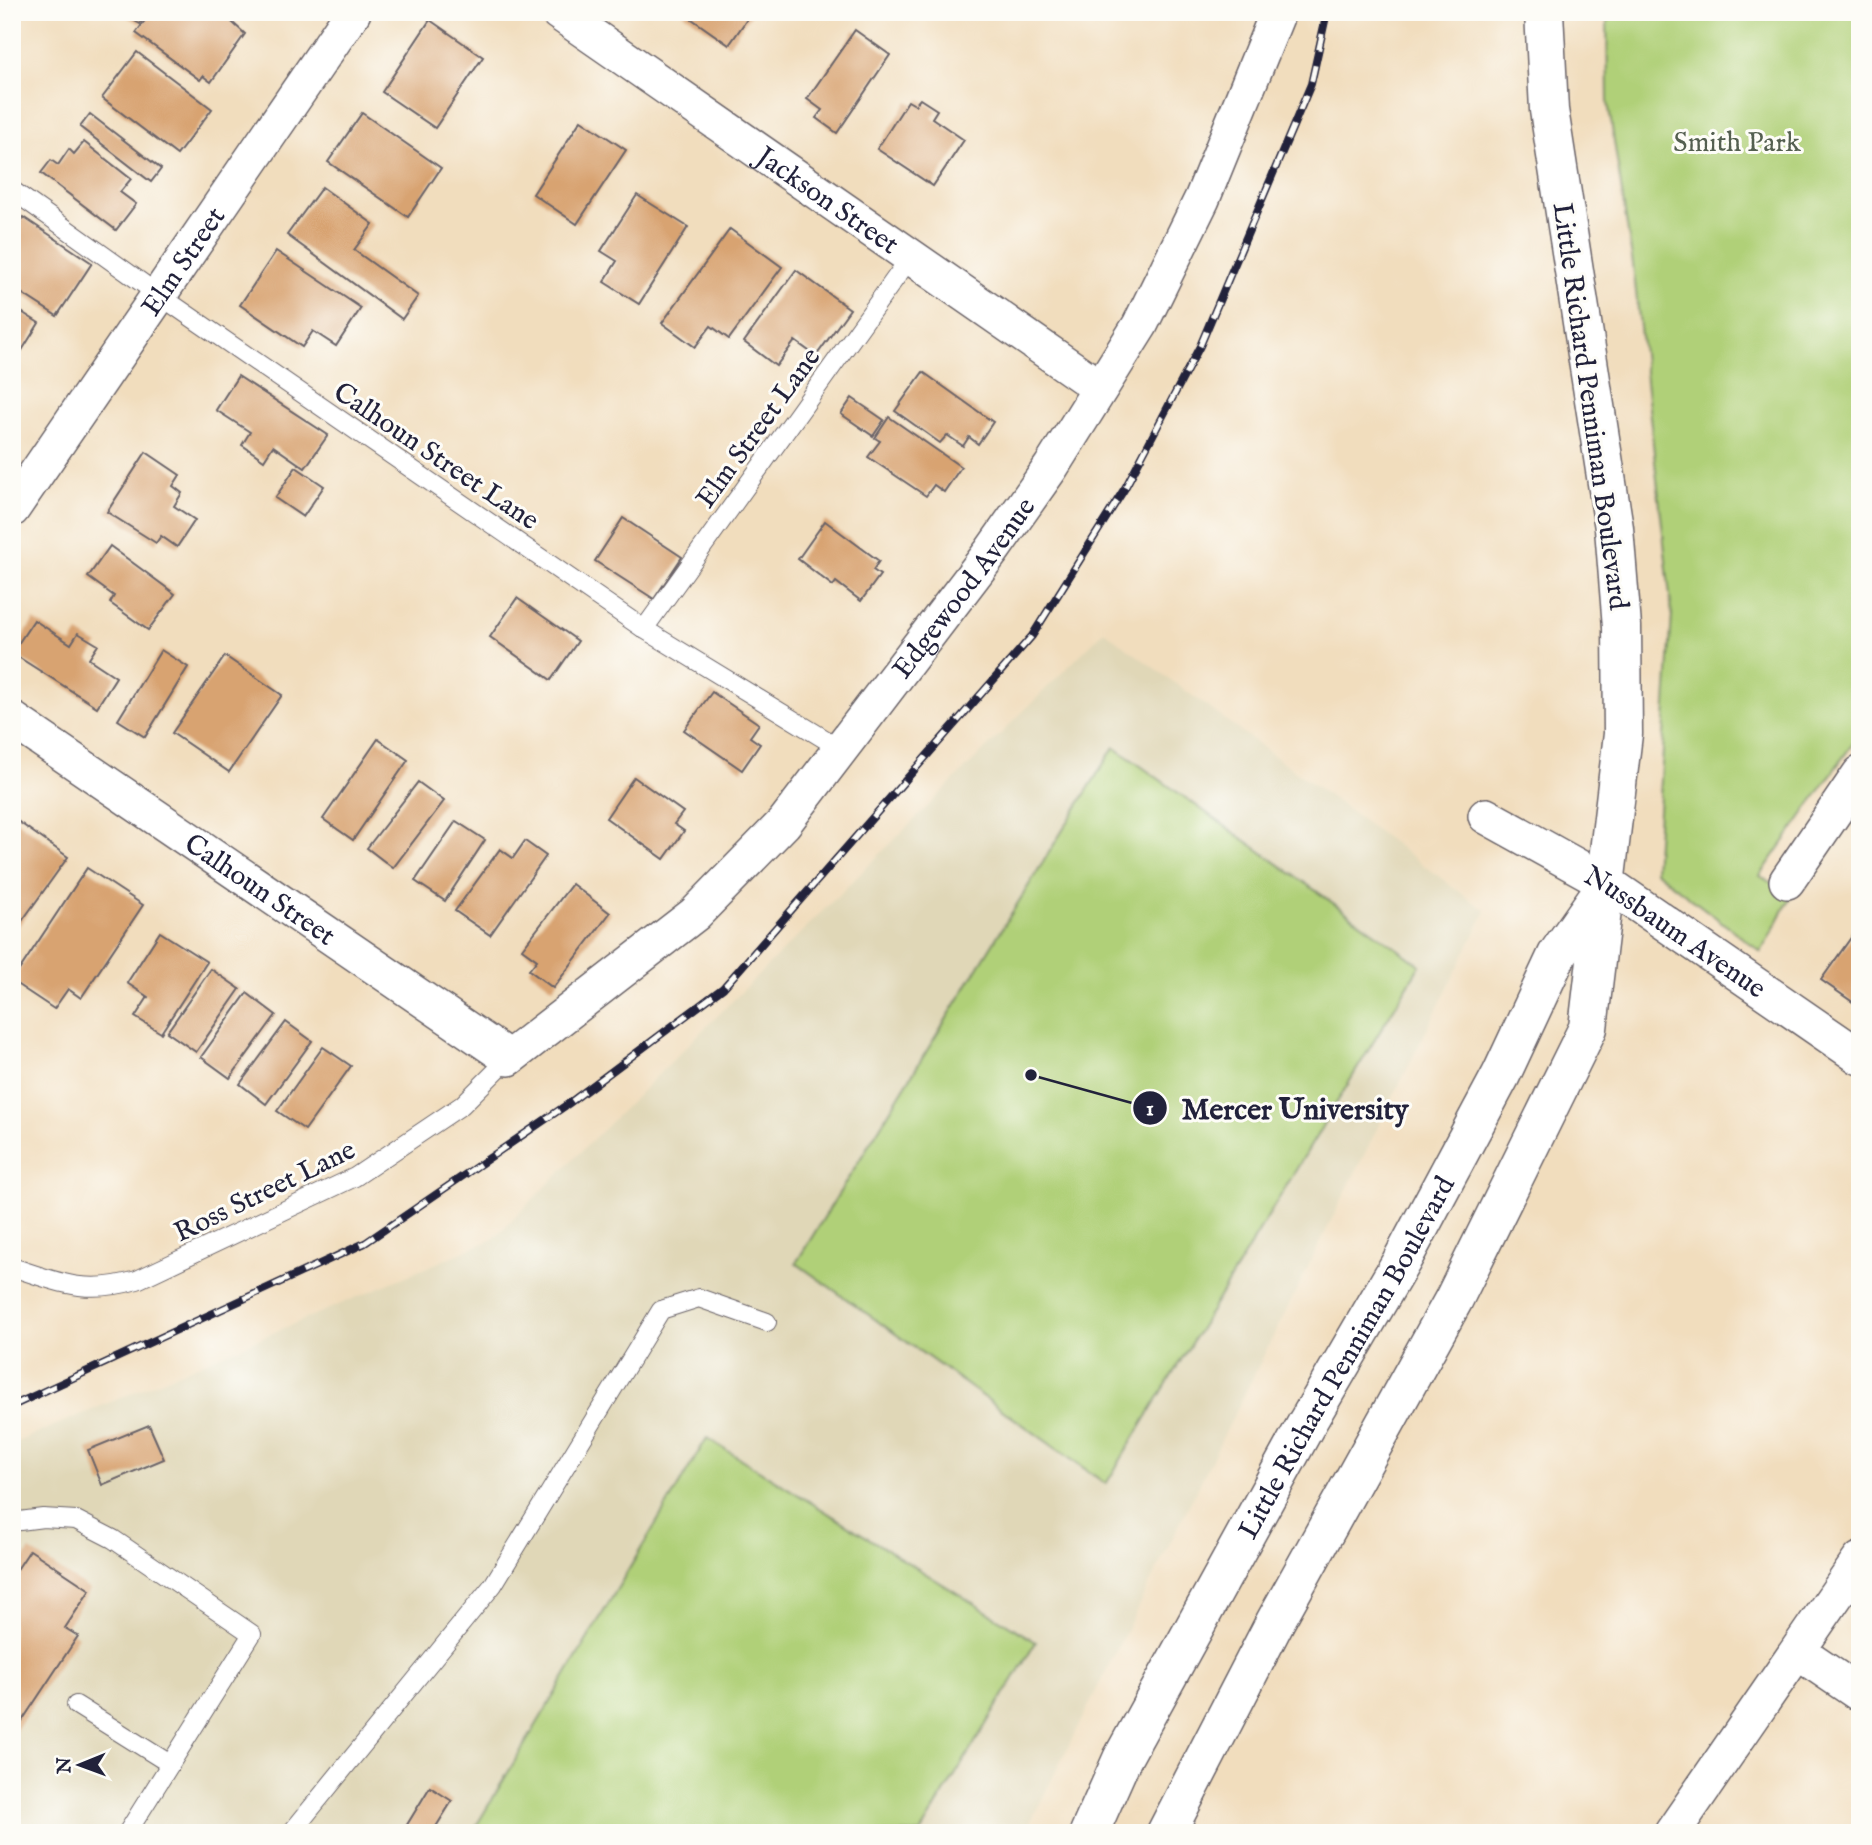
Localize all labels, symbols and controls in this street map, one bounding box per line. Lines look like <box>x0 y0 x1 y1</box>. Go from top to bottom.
park label: Smith Park <box>1673 126 1802 161</box>
street label: Jackson Street <box>747 138 905 263</box>
street label: Elm Street <box>135 201 234 323</box>
street label: Little Richard Penniman Boulevard <box>1544 201 1635 612</box>
street label: Elm Street Lane <box>689 341 829 516</box>
street label: Calhoun Street Lane <box>326 375 545 539</box>
street label: Edgewood Avenue <box>886 491 1044 686</box>
street label: Calhoun Street <box>177 827 342 955</box>
street label: Nussbaum Avenue <box>1577 859 1772 1007</box>
callout: Mercer University <box>1133 1083 1423 1134</box>
text: Mercer University <box>1182 1092 1410 1130</box>
text: 1 <box>1146 1096 1154 1123</box>
street label: Ross Street Lane <box>169 1133 362 1251</box>
street label: Little Richard Penniman Boulevard <box>1232 1171 1464 1546</box>
north arrow <box>46 1730 116 1800</box>
text: N <box>53 1756 77 1775</box>

